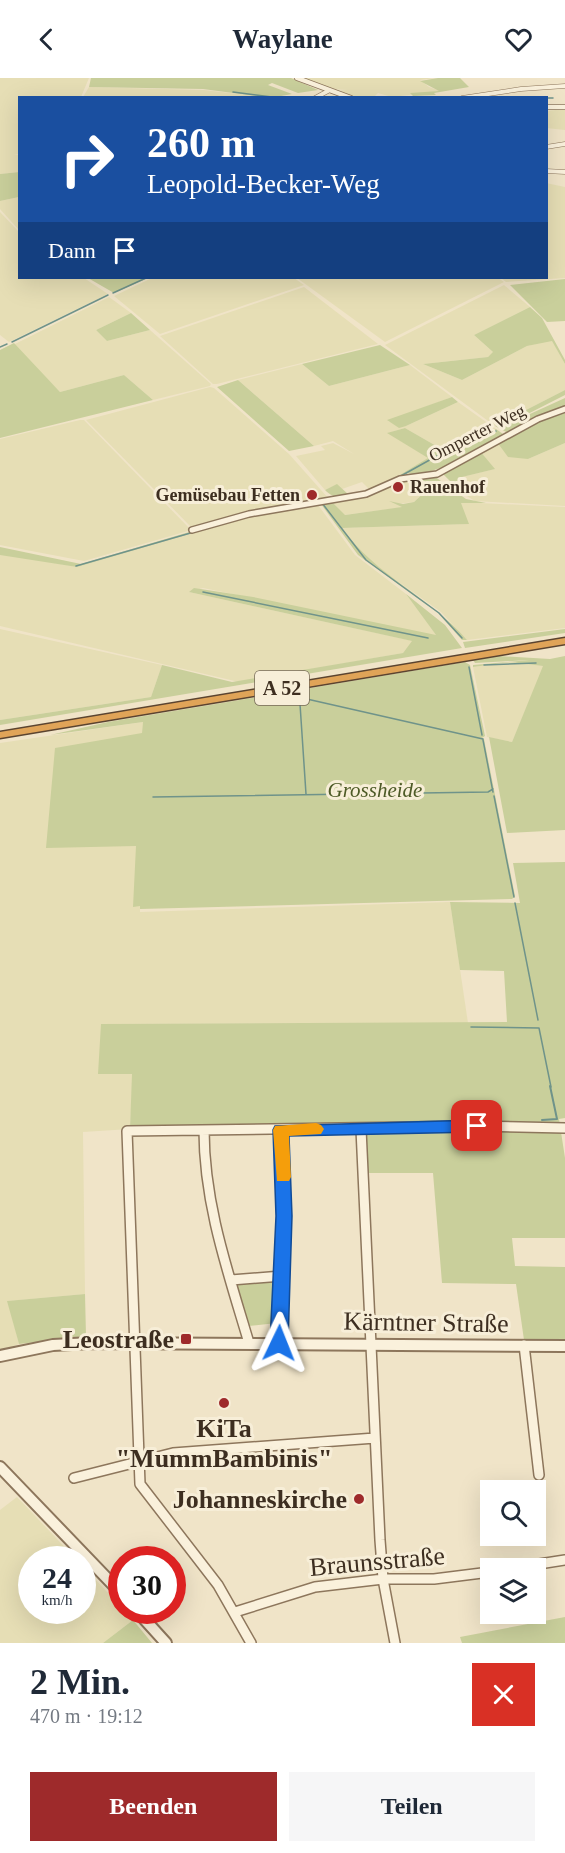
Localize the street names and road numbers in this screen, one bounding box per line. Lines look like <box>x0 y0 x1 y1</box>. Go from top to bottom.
street label: Omperter Weg <box>425 400 529 466</box>
road number: A 52 <box>255 671 309 705</box>
street label: Kärntner Straße <box>343 1307 509 1338</box>
street label: Braunsstraße <box>308 1541 446 1582</box>

